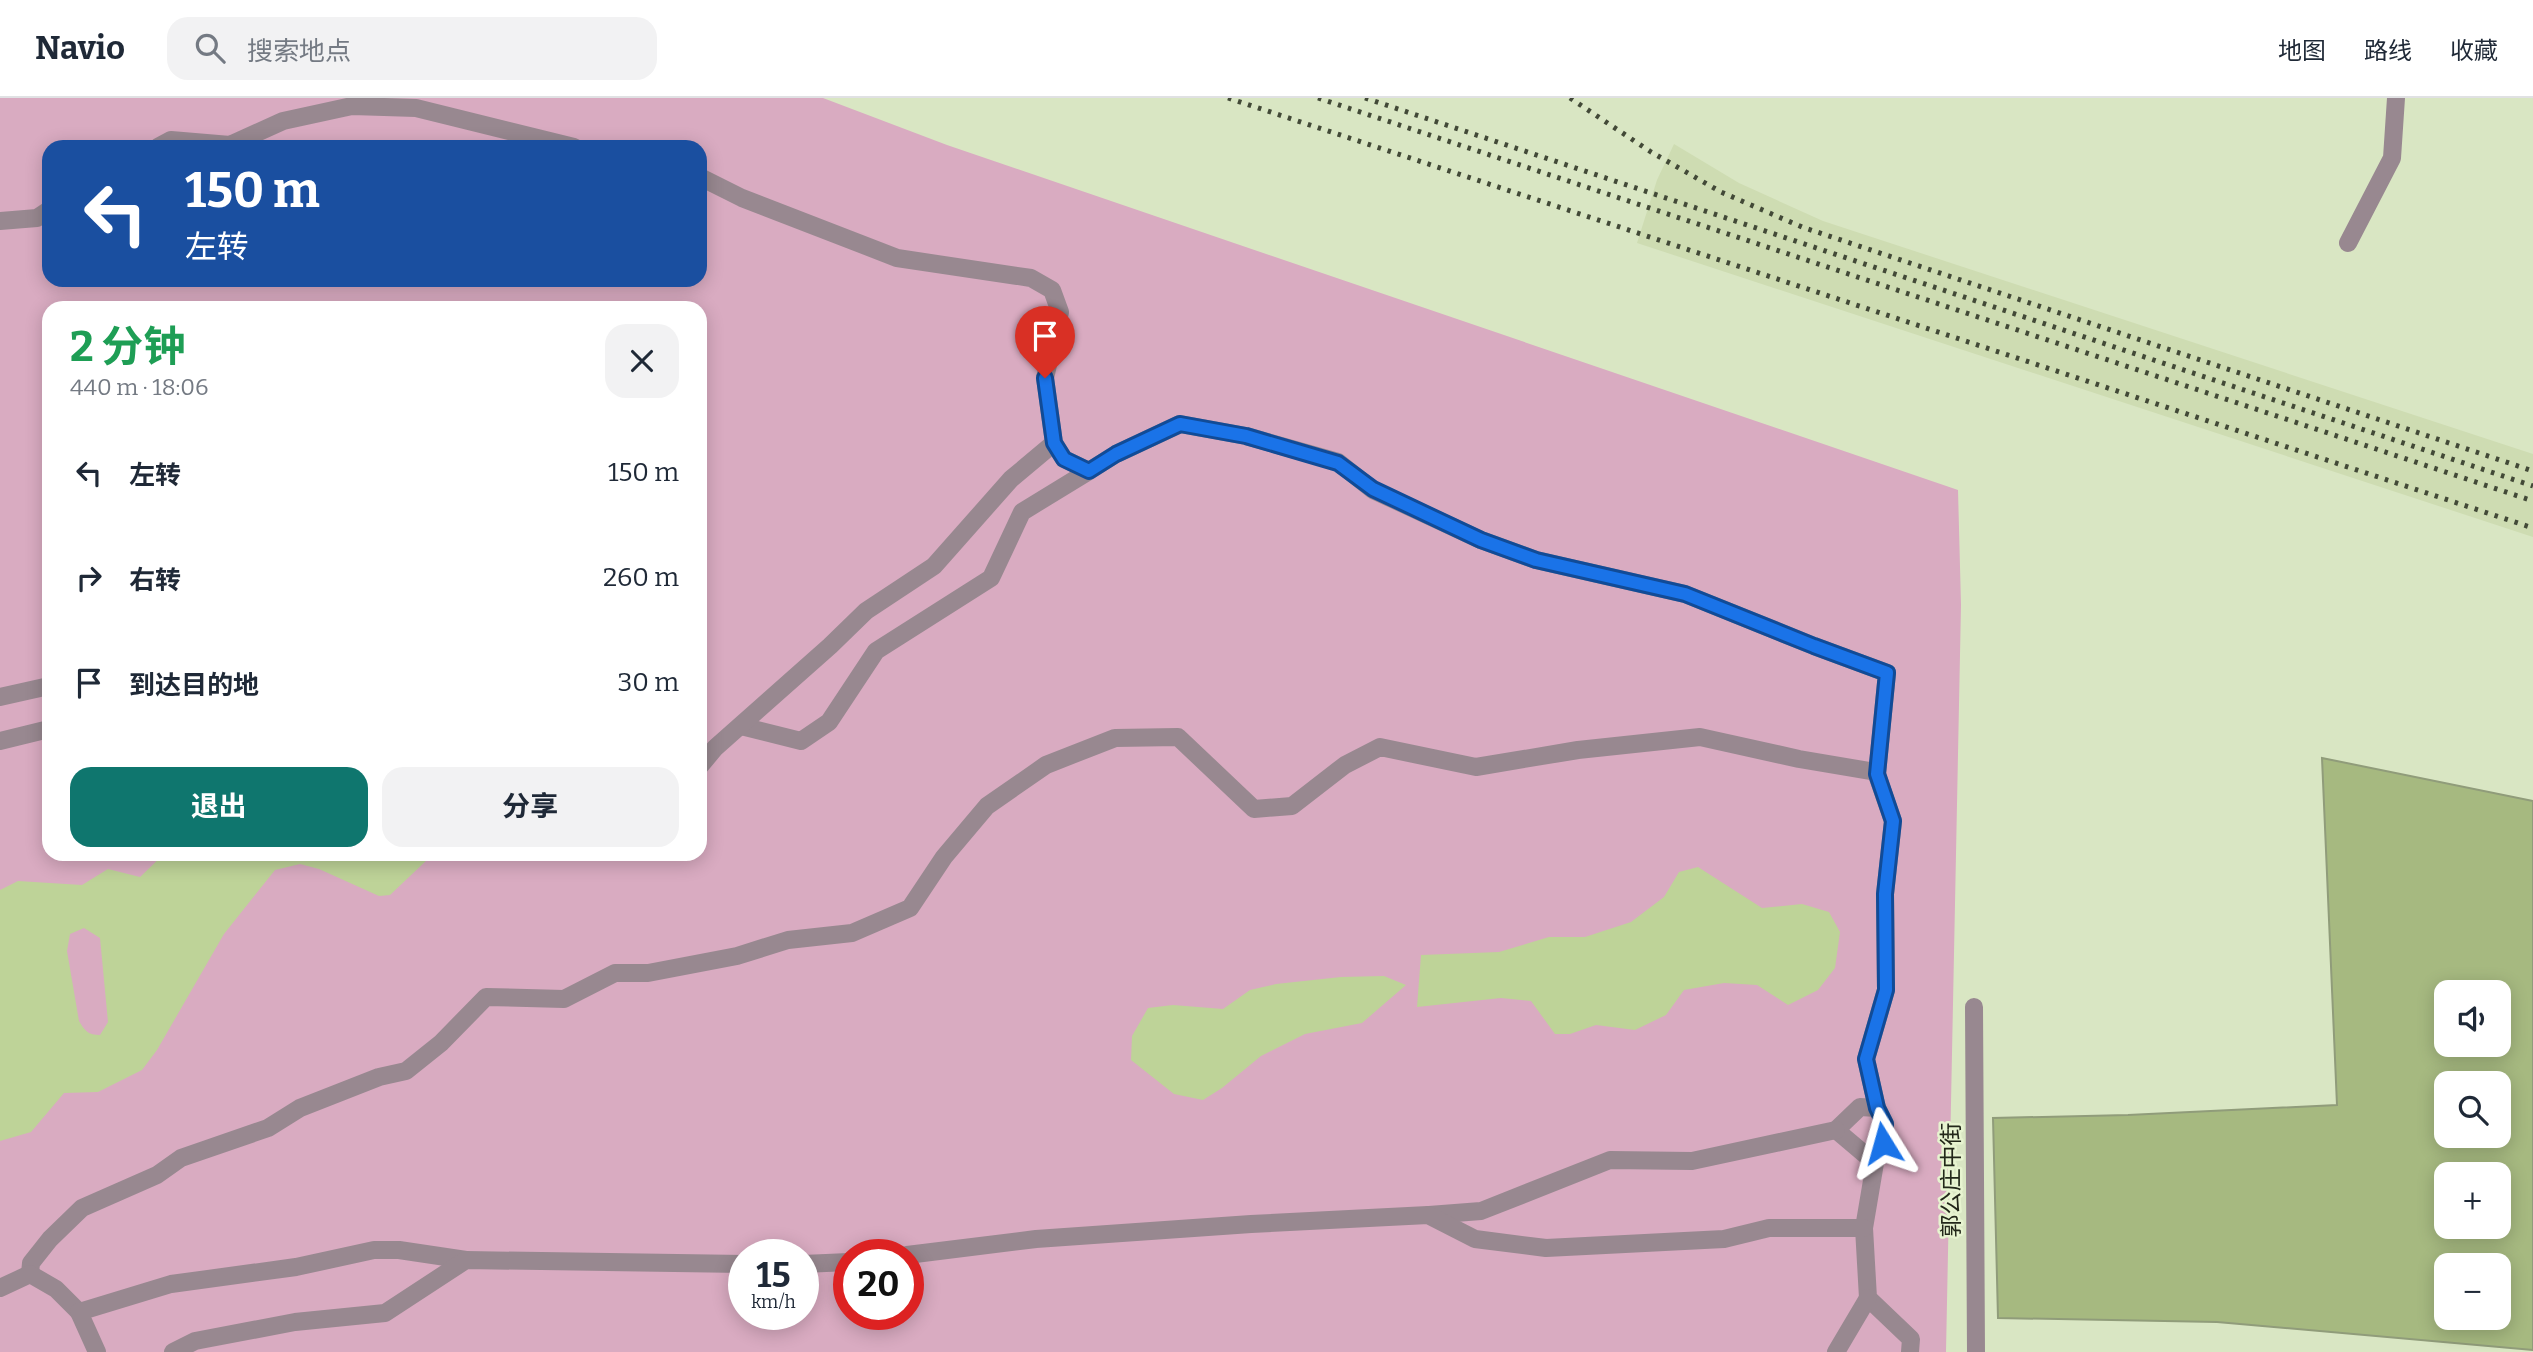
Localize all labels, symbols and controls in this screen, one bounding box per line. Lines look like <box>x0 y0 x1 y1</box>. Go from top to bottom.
search box <box>167 17 657 80</box>
text: Navio <box>35 28 125 68</box>
icon: search <box>191 29 229 67</box>
text: 搜索地点 <box>247 36 351 67</box>
text: 地图 <box>2278 37 2326 65</box>
text: 路线 <box>2364 37 2412 65</box>
text: 收藏 <box>2450 37 2498 65</box>
text: 150 m <box>185 161 320 220</box>
icon: left <box>70 168 161 259</box>
text: 左转 <box>185 228 249 266</box>
pin <box>1015 306 1075 378</box>
icon: arrive <box>1026 317 1064 355</box>
text: 2 分钟 <box>70 322 185 372</box>
button: close <box>605 324 679 398</box>
text: 440 m · 18:06 <box>70 373 209 401</box>
icon: left <box>70 454 108 492</box>
text: 150 m <box>608 457 679 488</box>
text: 左转 <box>129 460 181 491</box>
icon: right <box>70 559 108 597</box>
text: 260 m <box>603 562 679 593</box>
text: 右转 <box>129 565 181 596</box>
icon: arrive <box>70 664 108 702</box>
text: 30 m <box>618 667 679 698</box>
text: 到达目的地 <box>129 670 259 701</box>
button: 退出 <box>70 767 368 847</box>
button: 分享 <box>382 767 679 847</box>
map controls <box>2434 980 2511 1330</box>
button: sound <box>2434 980 2511 1057</box>
button: search <box>2434 1071 2511 1148</box>
position arrow <box>1846 1106 1920 1180</box>
street label: 郭公庄中街 <box>1937 1123 1965 1238</box>
button: + <box>2434 1162 2511 1239</box>
speed limit sign: 20 <box>833 1239 924 1330</box>
button: − <box>2434 1253 2511 1330</box>
text: 15 <box>756 1254 791 1296</box>
text: km/h <box>751 1291 796 1313</box>

